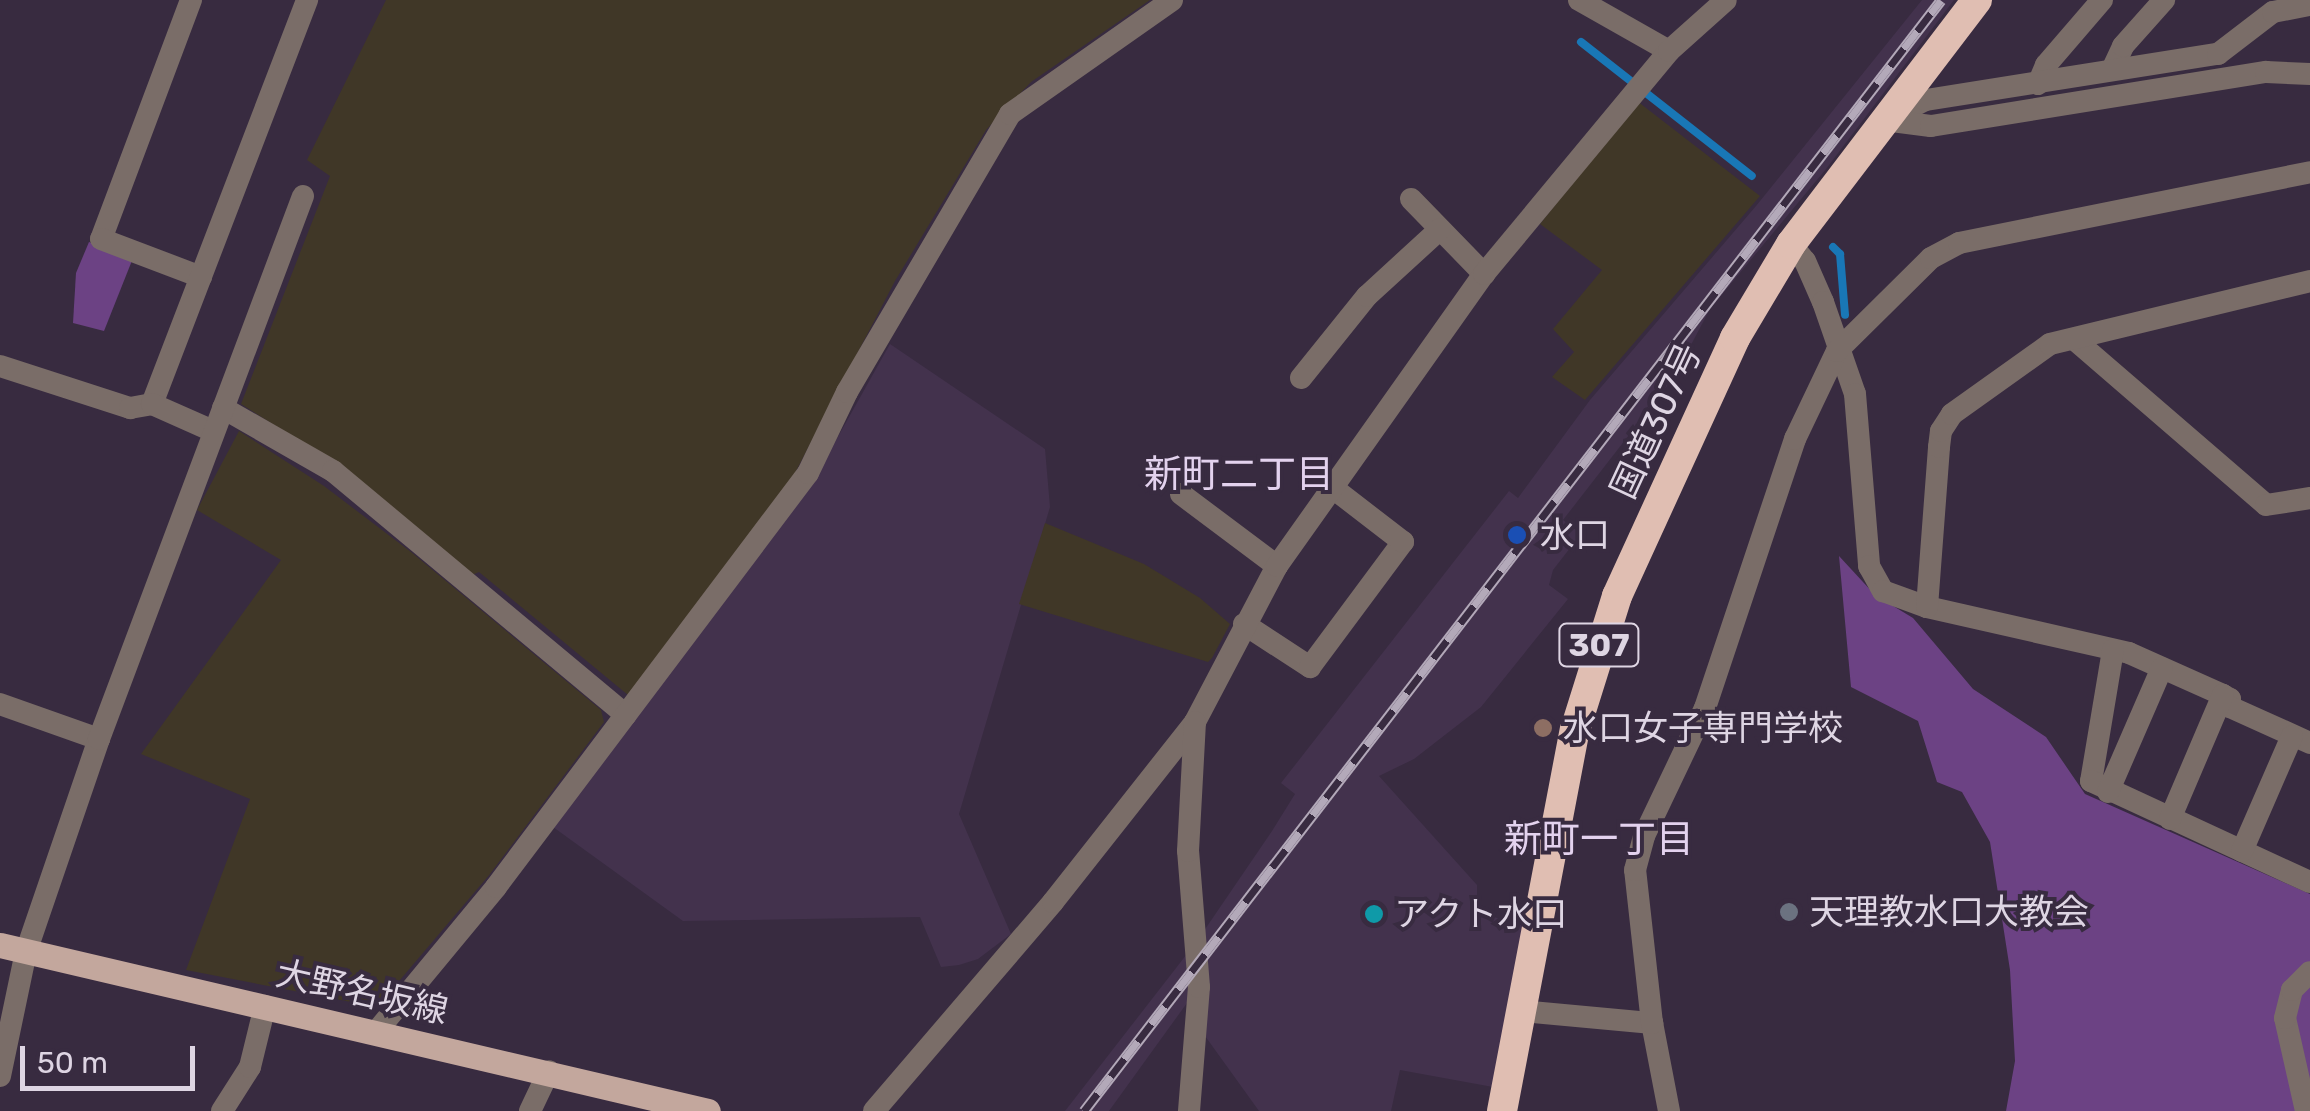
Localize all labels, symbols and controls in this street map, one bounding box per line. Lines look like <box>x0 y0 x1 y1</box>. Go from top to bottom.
street label: 国道307号 <box>1602 337 1710 505</box>
district label: 新町二丁目 <box>1144 452 1334 498</box>
place label: 水口 <box>1540 514 1610 556</box>
marker: 水口 <box>1504 522 1530 548</box>
road number: 307 <box>1556 618 1642 672</box>
place label: 水口女子専門学校 <box>1563 707 1843 749</box>
marker: 水口女子専門学校 <box>1532 717 1554 739</box>
district label: 新町一丁目 <box>1504 817 1694 863</box>
place label: 天理教水口大教会 <box>1809 891 2089 933</box>
place label: アクト水口 <box>1394 893 1569 935</box>
marker: 天理教水口大教会 <box>1778 901 1800 923</box>
marker: アクト水口 <box>1363 903 1385 925</box>
street label: 大野名坂線 <box>272 952 452 1032</box>
scale bar <box>25 1026 200 1088</box>
text: 50 m <box>37 1045 108 1081</box>

